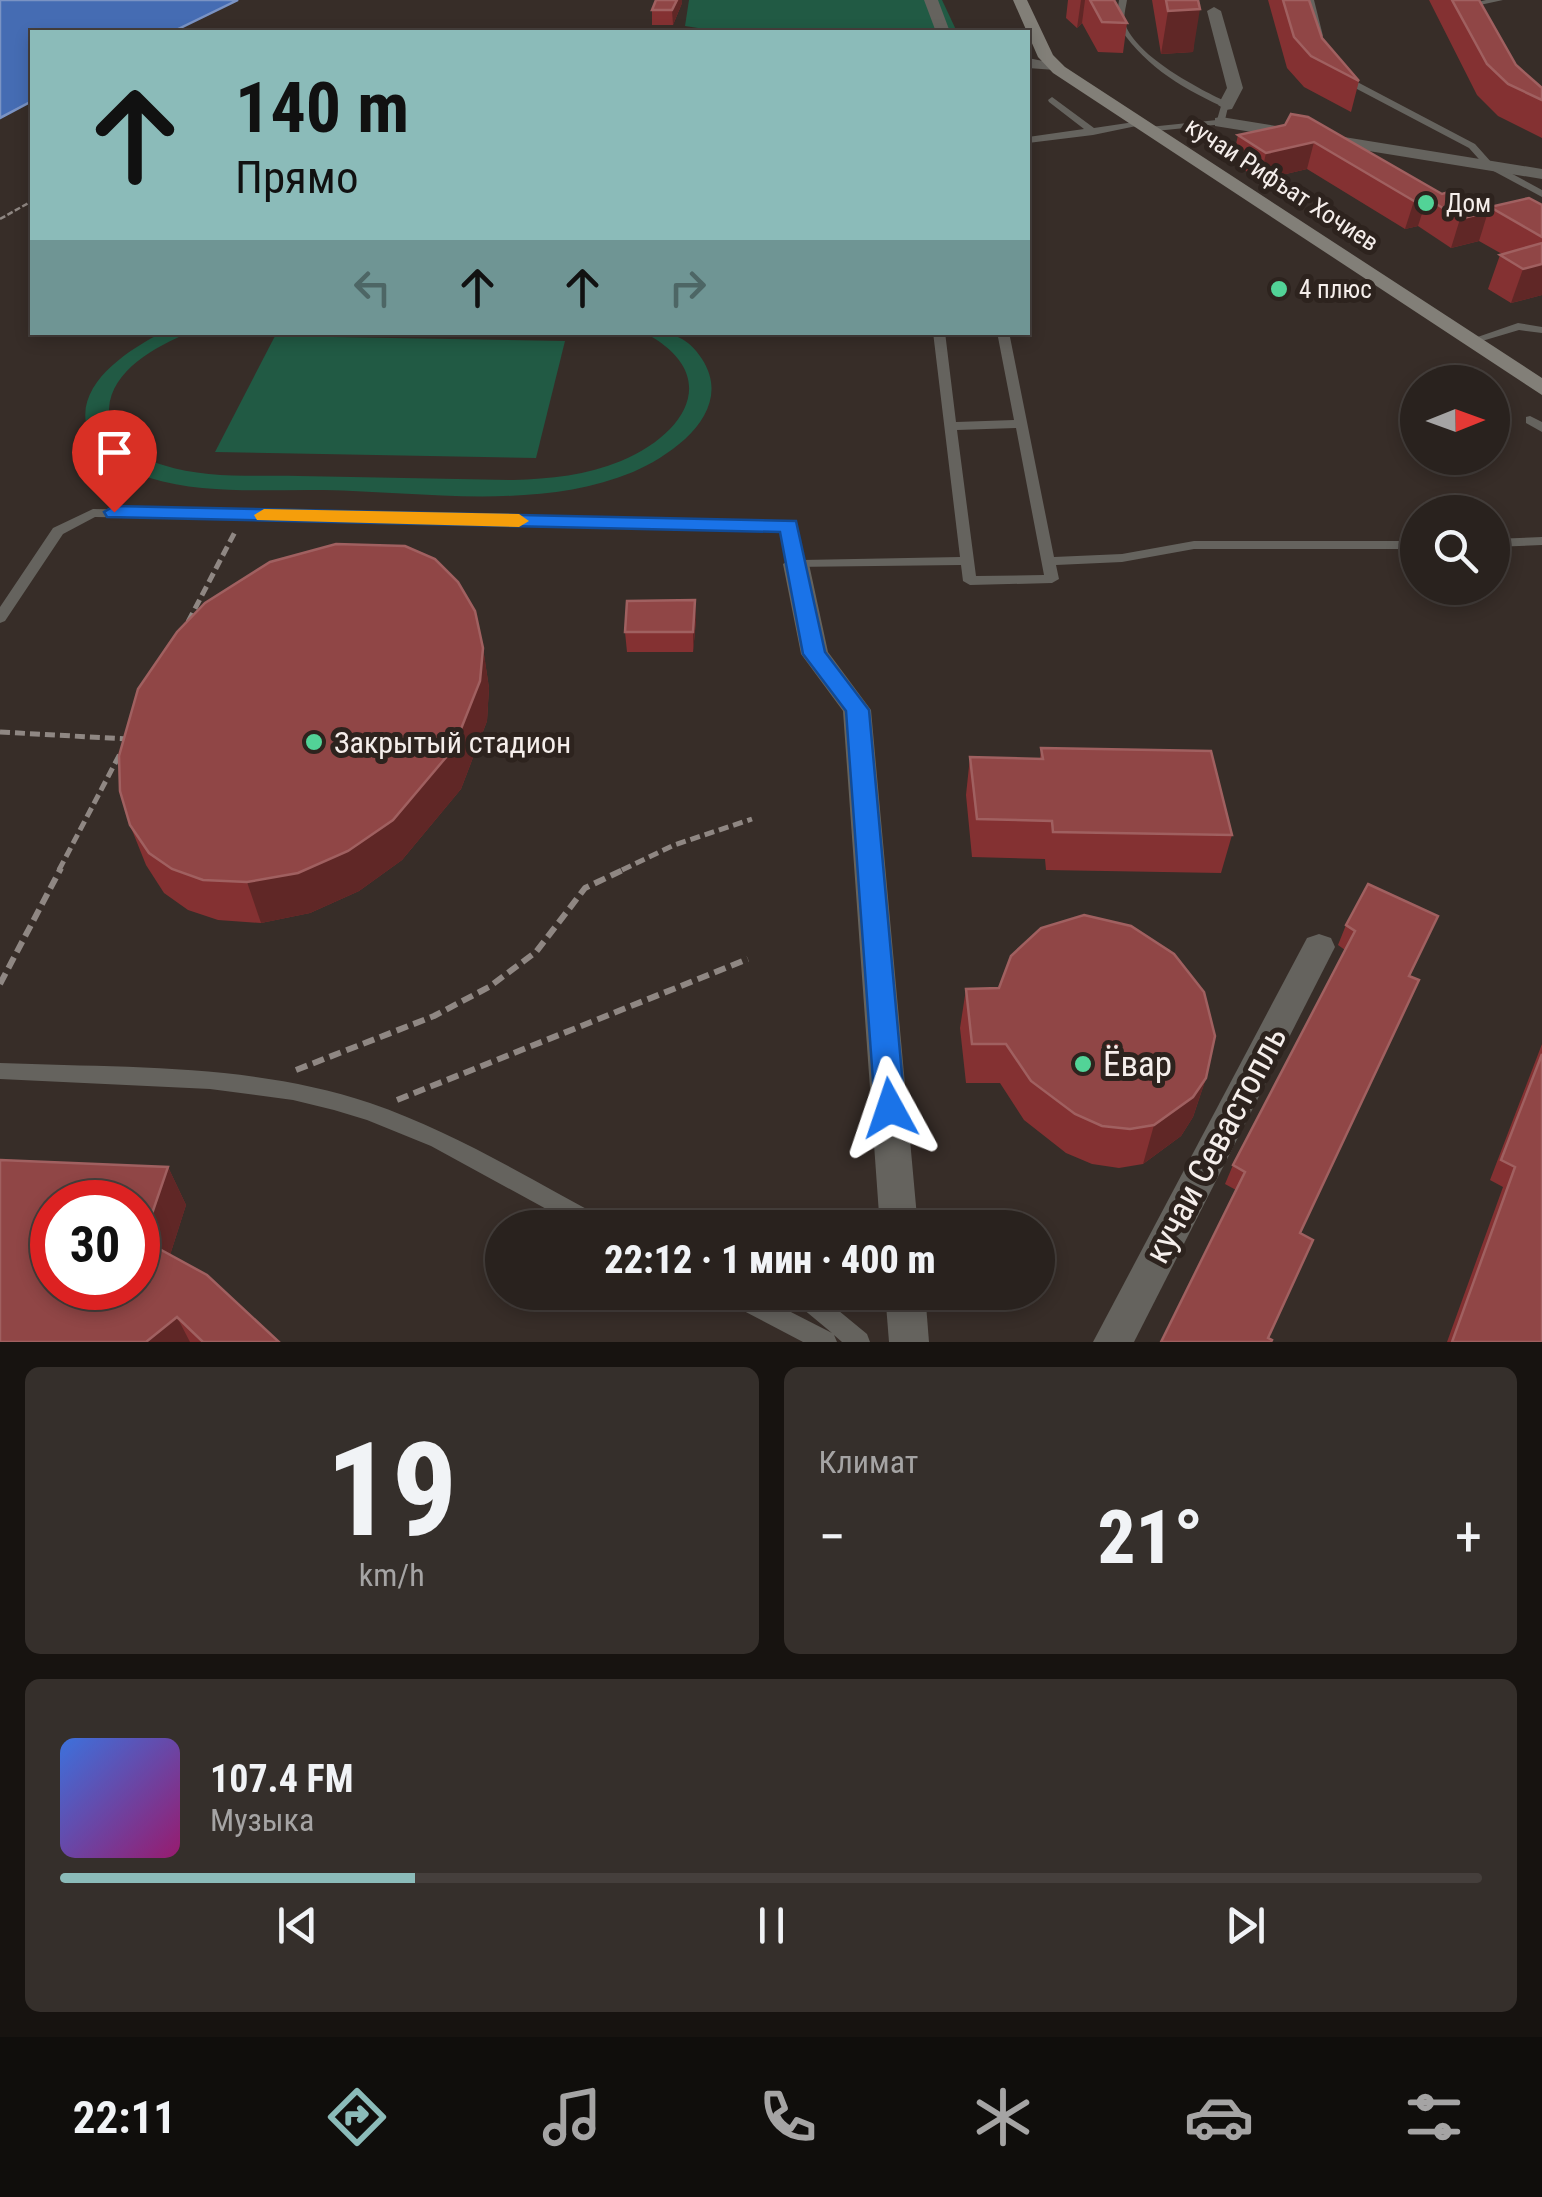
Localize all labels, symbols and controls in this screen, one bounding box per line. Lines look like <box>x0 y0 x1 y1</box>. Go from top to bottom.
text: 140 m <box>235 67 409 149</box>
icon: ahead <box>70 70 200 200</box>
street label: кучаи Рифъат Хочиев <box>1180 111 1384 257</box>
text: Прямо <box>235 151 359 204</box>
place label: Дом <box>1446 189 1491 218</box>
marker: Дом <box>1415 192 1437 214</box>
icon: left <box>345 260 400 315</box>
icon: ahead <box>450 260 505 315</box>
icon: ahead <box>555 260 610 315</box>
icon: right <box>660 260 715 315</box>
place label: 4 плюс <box>1299 275 1372 304</box>
marker: 4 плюс <box>1268 278 1290 300</box>
north arrow <box>1400 365 1510 475</box>
map controls <box>1400 365 1510 605</box>
pin <box>72 410 157 513</box>
icon: arrive <box>87 425 142 480</box>
button: search <box>1400 495 1510 605</box>
place label: Закрытый стадион <box>334 725 571 760</box>
marker: Закрытый стадион <box>303 731 325 753</box>
street label: кучаи Севастопль <box>1136 1020 1296 1270</box>
place label: Ёвар <box>1103 1044 1172 1085</box>
marker: Ёвар <box>1072 1053 1094 1075</box>
position arrow <box>838 1056 942 1160</box>
speed limit sign: 30 <box>30 1180 160 1310</box>
text: 22:12 · 1 мин · 400 m <box>604 1238 936 1282</box>
text: 19 <box>326 1414 457 1567</box>
text: Климат <box>819 1443 918 1481</box>
text: 21° <box>1097 1493 1203 1581</box>
text: − <box>819 1505 846 1569</box>
text: + <box>1455 1505 1482 1569</box>
text: km/h <box>359 1556 425 1594</box>
text: 107.4 FM <box>210 1757 354 1801</box>
text: Музыка <box>210 1801 314 1839</box>
icon: previous <box>270 1898 325 1953</box>
icon: pause <box>744 1898 799 1953</box>
icon: next <box>1218 1898 1273 1953</box>
icon: directions <box>322 2082 392 2152</box>
icon: music <box>537 2082 607 2152</box>
icon: phone <box>753 2082 823 2152</box>
icon: climate <box>968 2082 1038 2152</box>
icon: car <box>1184 2082 1254 2152</box>
icon: filters <box>1399 2082 1469 2152</box>
text: 22:11 <box>73 2091 176 2144</box>

